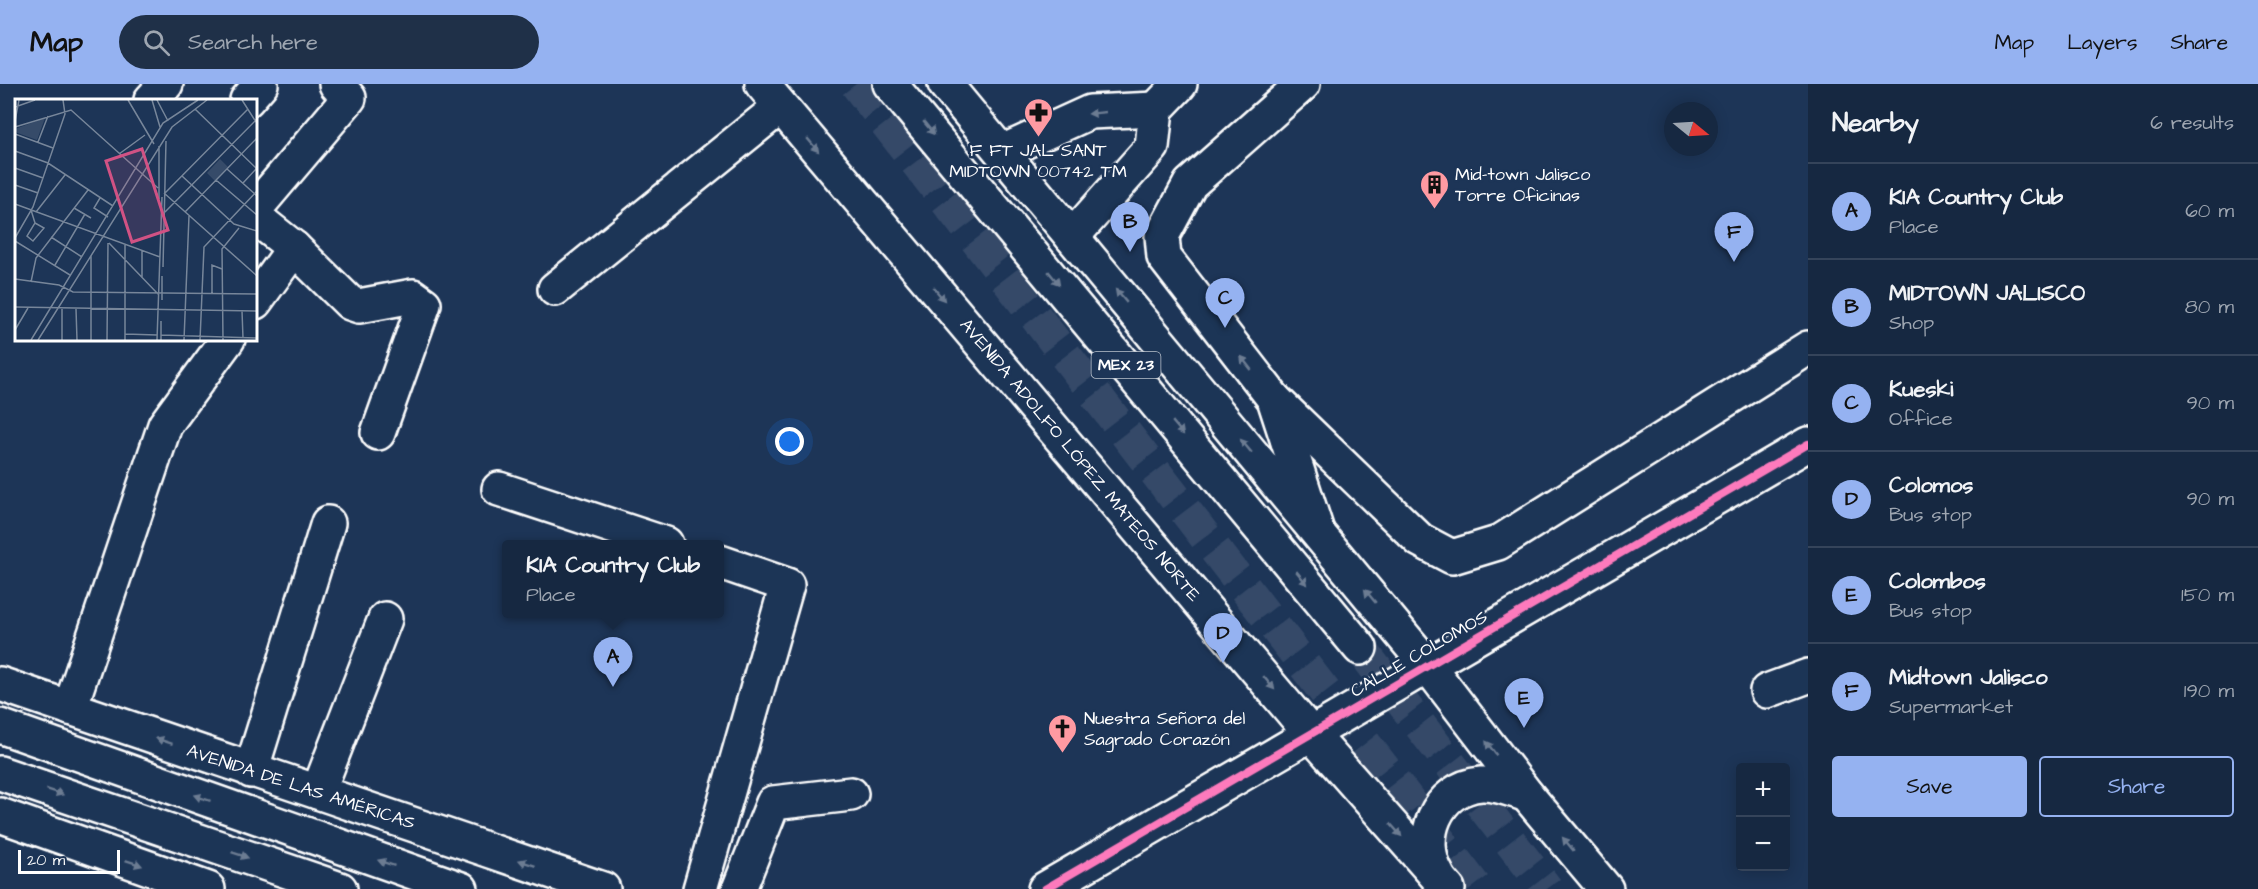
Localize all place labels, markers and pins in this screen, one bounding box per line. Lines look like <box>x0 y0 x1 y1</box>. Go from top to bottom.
pharmacy icon: F FT JAL SANT MIDTOWN 00742 TM <box>1022 97 1054 139</box>
place label: F FT JAL SANT MIDTOWN 00742 TM <box>949 138 1127 184</box>
place label: Mid-town Jalisco Torre Oficinas <box>1455 162 1590 208</box>
building icon: Mid-town Jalisco Torre Oficinas <box>1418 168 1450 210</box>
pin: B <box>1110 202 1150 252</box>
pin: F <box>1714 212 1754 262</box>
pin: C <box>1206 278 1244 328</box>
pin: D <box>1204 614 1242 663</box>
pin: A <box>594 638 632 687</box>
pin: E <box>1504 678 1544 728</box>
place label: Nuestra Señora del Sagrado Corazón <box>1084 706 1245 753</box>
church icon: Nuestra Señora del Sagrado Corazón <box>1047 712 1079 754</box>

